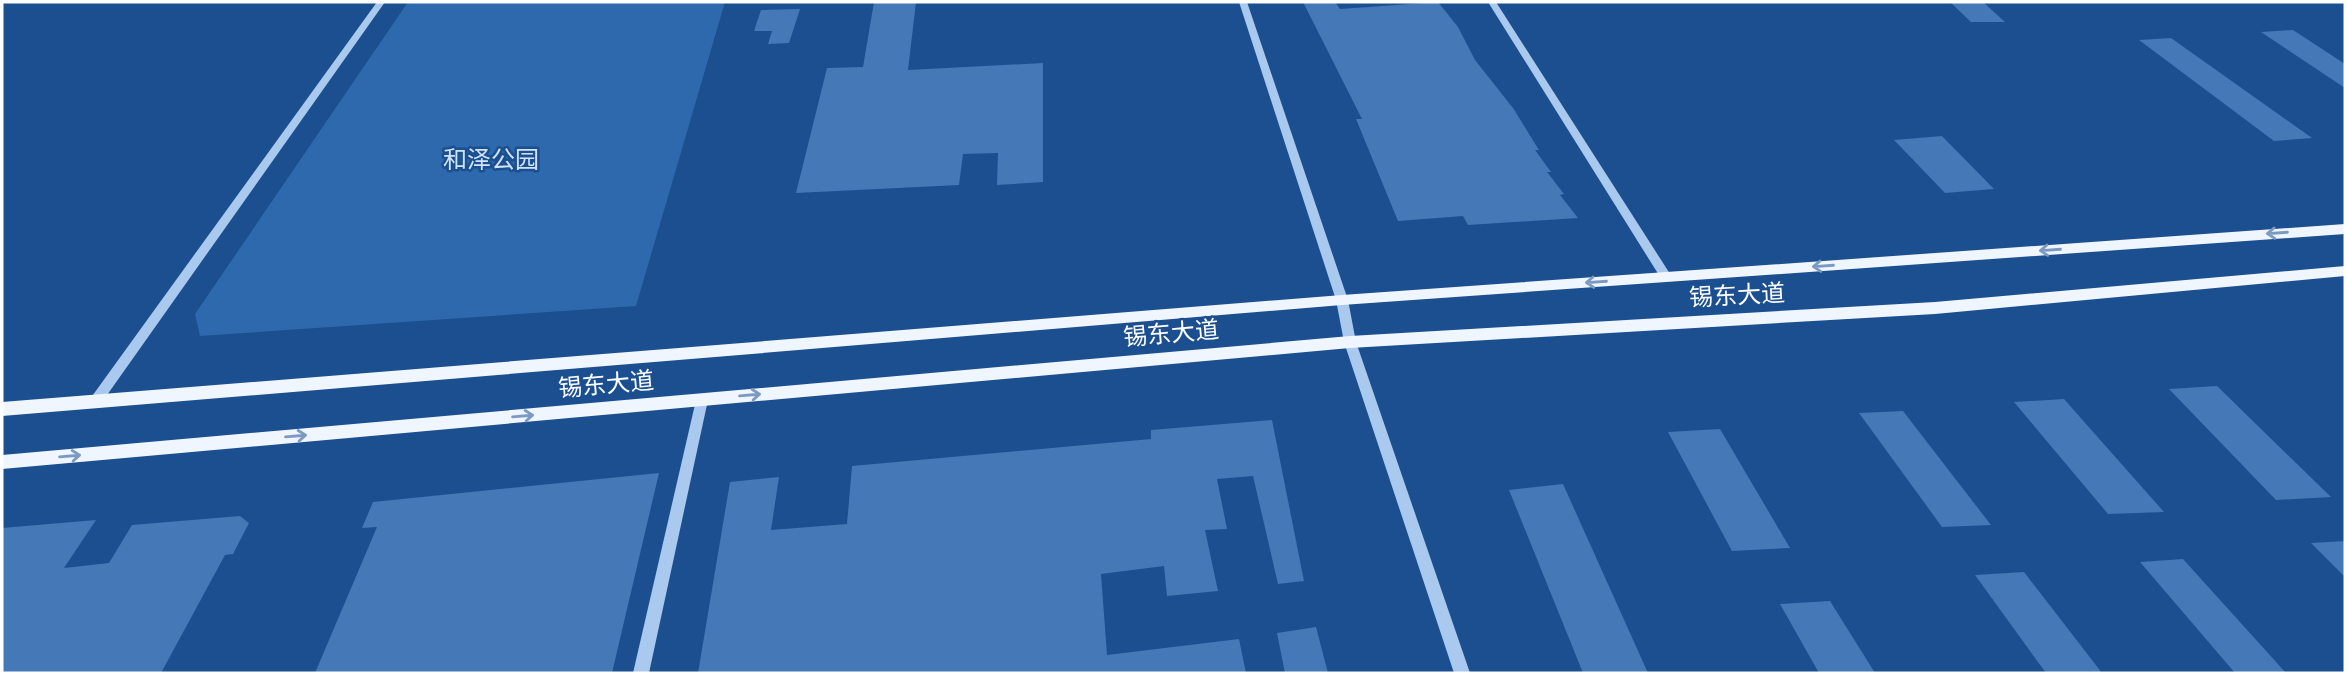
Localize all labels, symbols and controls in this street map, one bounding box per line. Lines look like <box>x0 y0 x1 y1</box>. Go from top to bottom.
park label: 和泽公园 <box>443 146 539 173</box>
one-way arrow <box>2266 227 2289 240</box>
one-way arrow <box>2039 244 2062 257</box>
one-way arrow <box>1813 260 1835 273</box>
one-way arrow <box>1586 276 1608 289</box>
street label: 锡东大道 <box>1688 279 1786 311</box>
street label: 锡东大道 <box>1122 315 1220 351</box>
street label: 锡东大道 <box>557 366 655 402</box>
one-way arrow <box>738 389 760 402</box>
one-way arrow <box>511 409 534 422</box>
one-way arrow <box>285 429 307 442</box>
one-way arrow <box>58 449 81 462</box>

